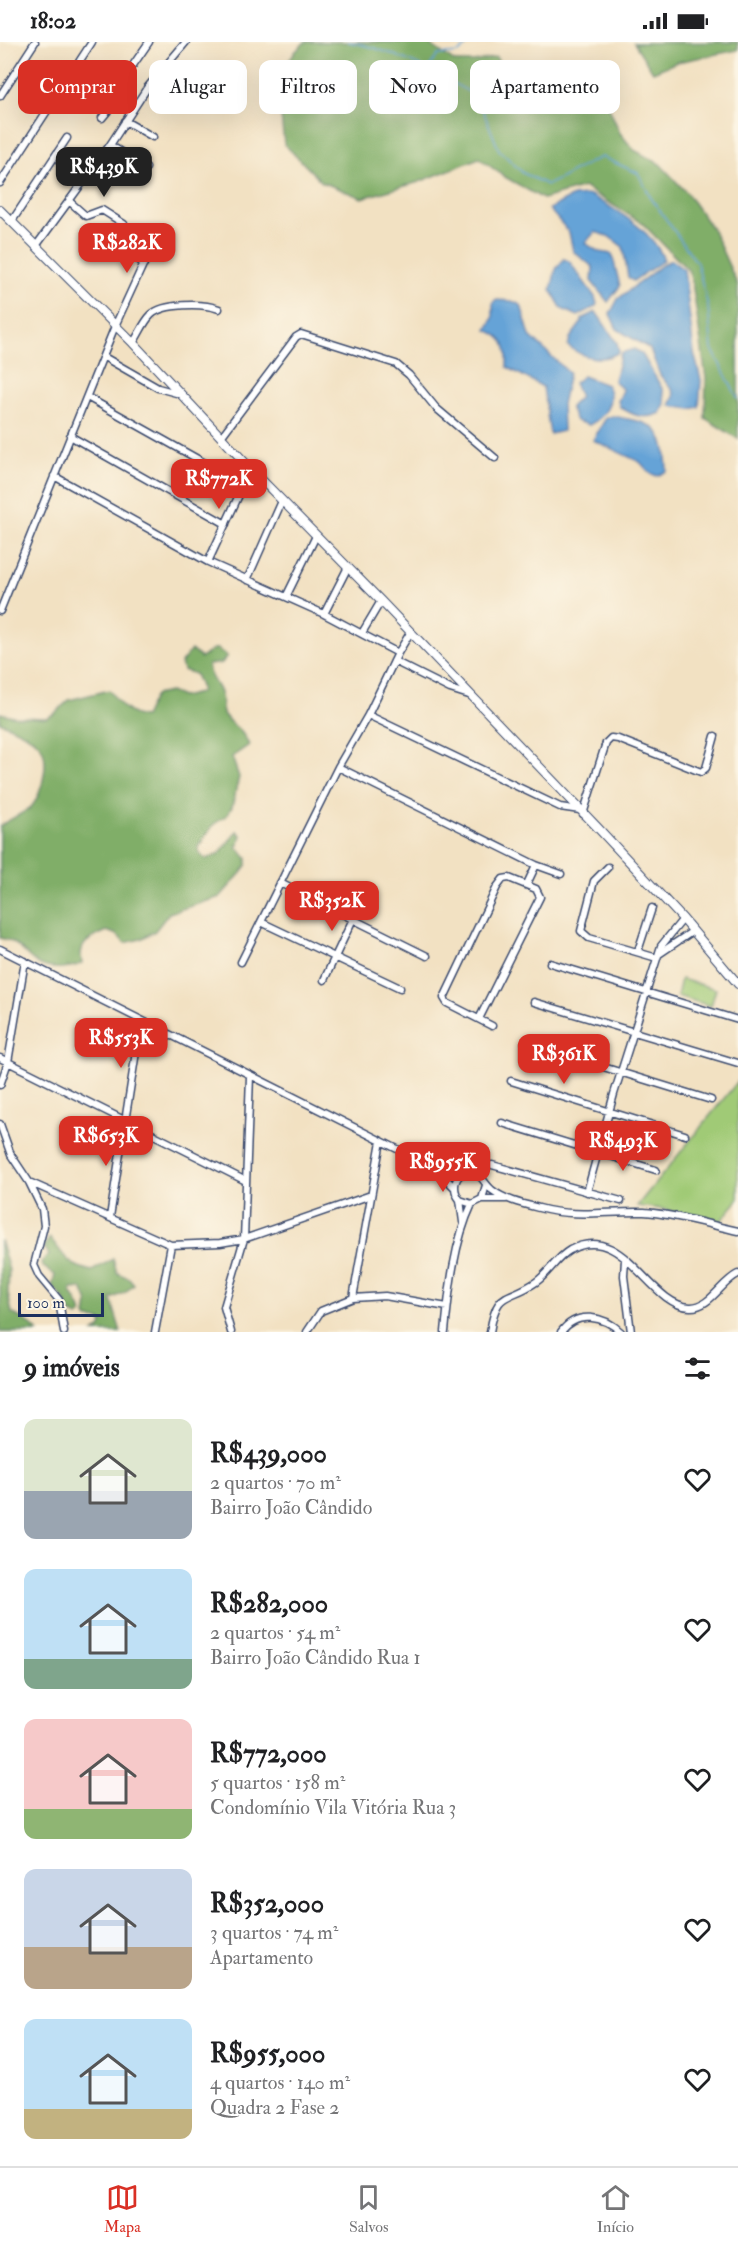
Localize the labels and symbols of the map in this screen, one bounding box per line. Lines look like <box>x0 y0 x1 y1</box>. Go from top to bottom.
pin: R$439K <box>55 147 153 198</box>
pin: R$282K <box>78 223 176 274</box>
pin: R$772K <box>170 459 268 510</box>
pin: R$352K <box>283 881 381 932</box>
pin: R$553K <box>72 1018 170 1069</box>
pin: R$361K <box>515 1034 613 1085</box>
pin: R$653K <box>57 1116 155 1167</box>
pin: R$493K <box>574 1121 672 1172</box>
pin: R$955K <box>394 1142 492 1193</box>
scale bar <box>18 1290 104 1318</box>

